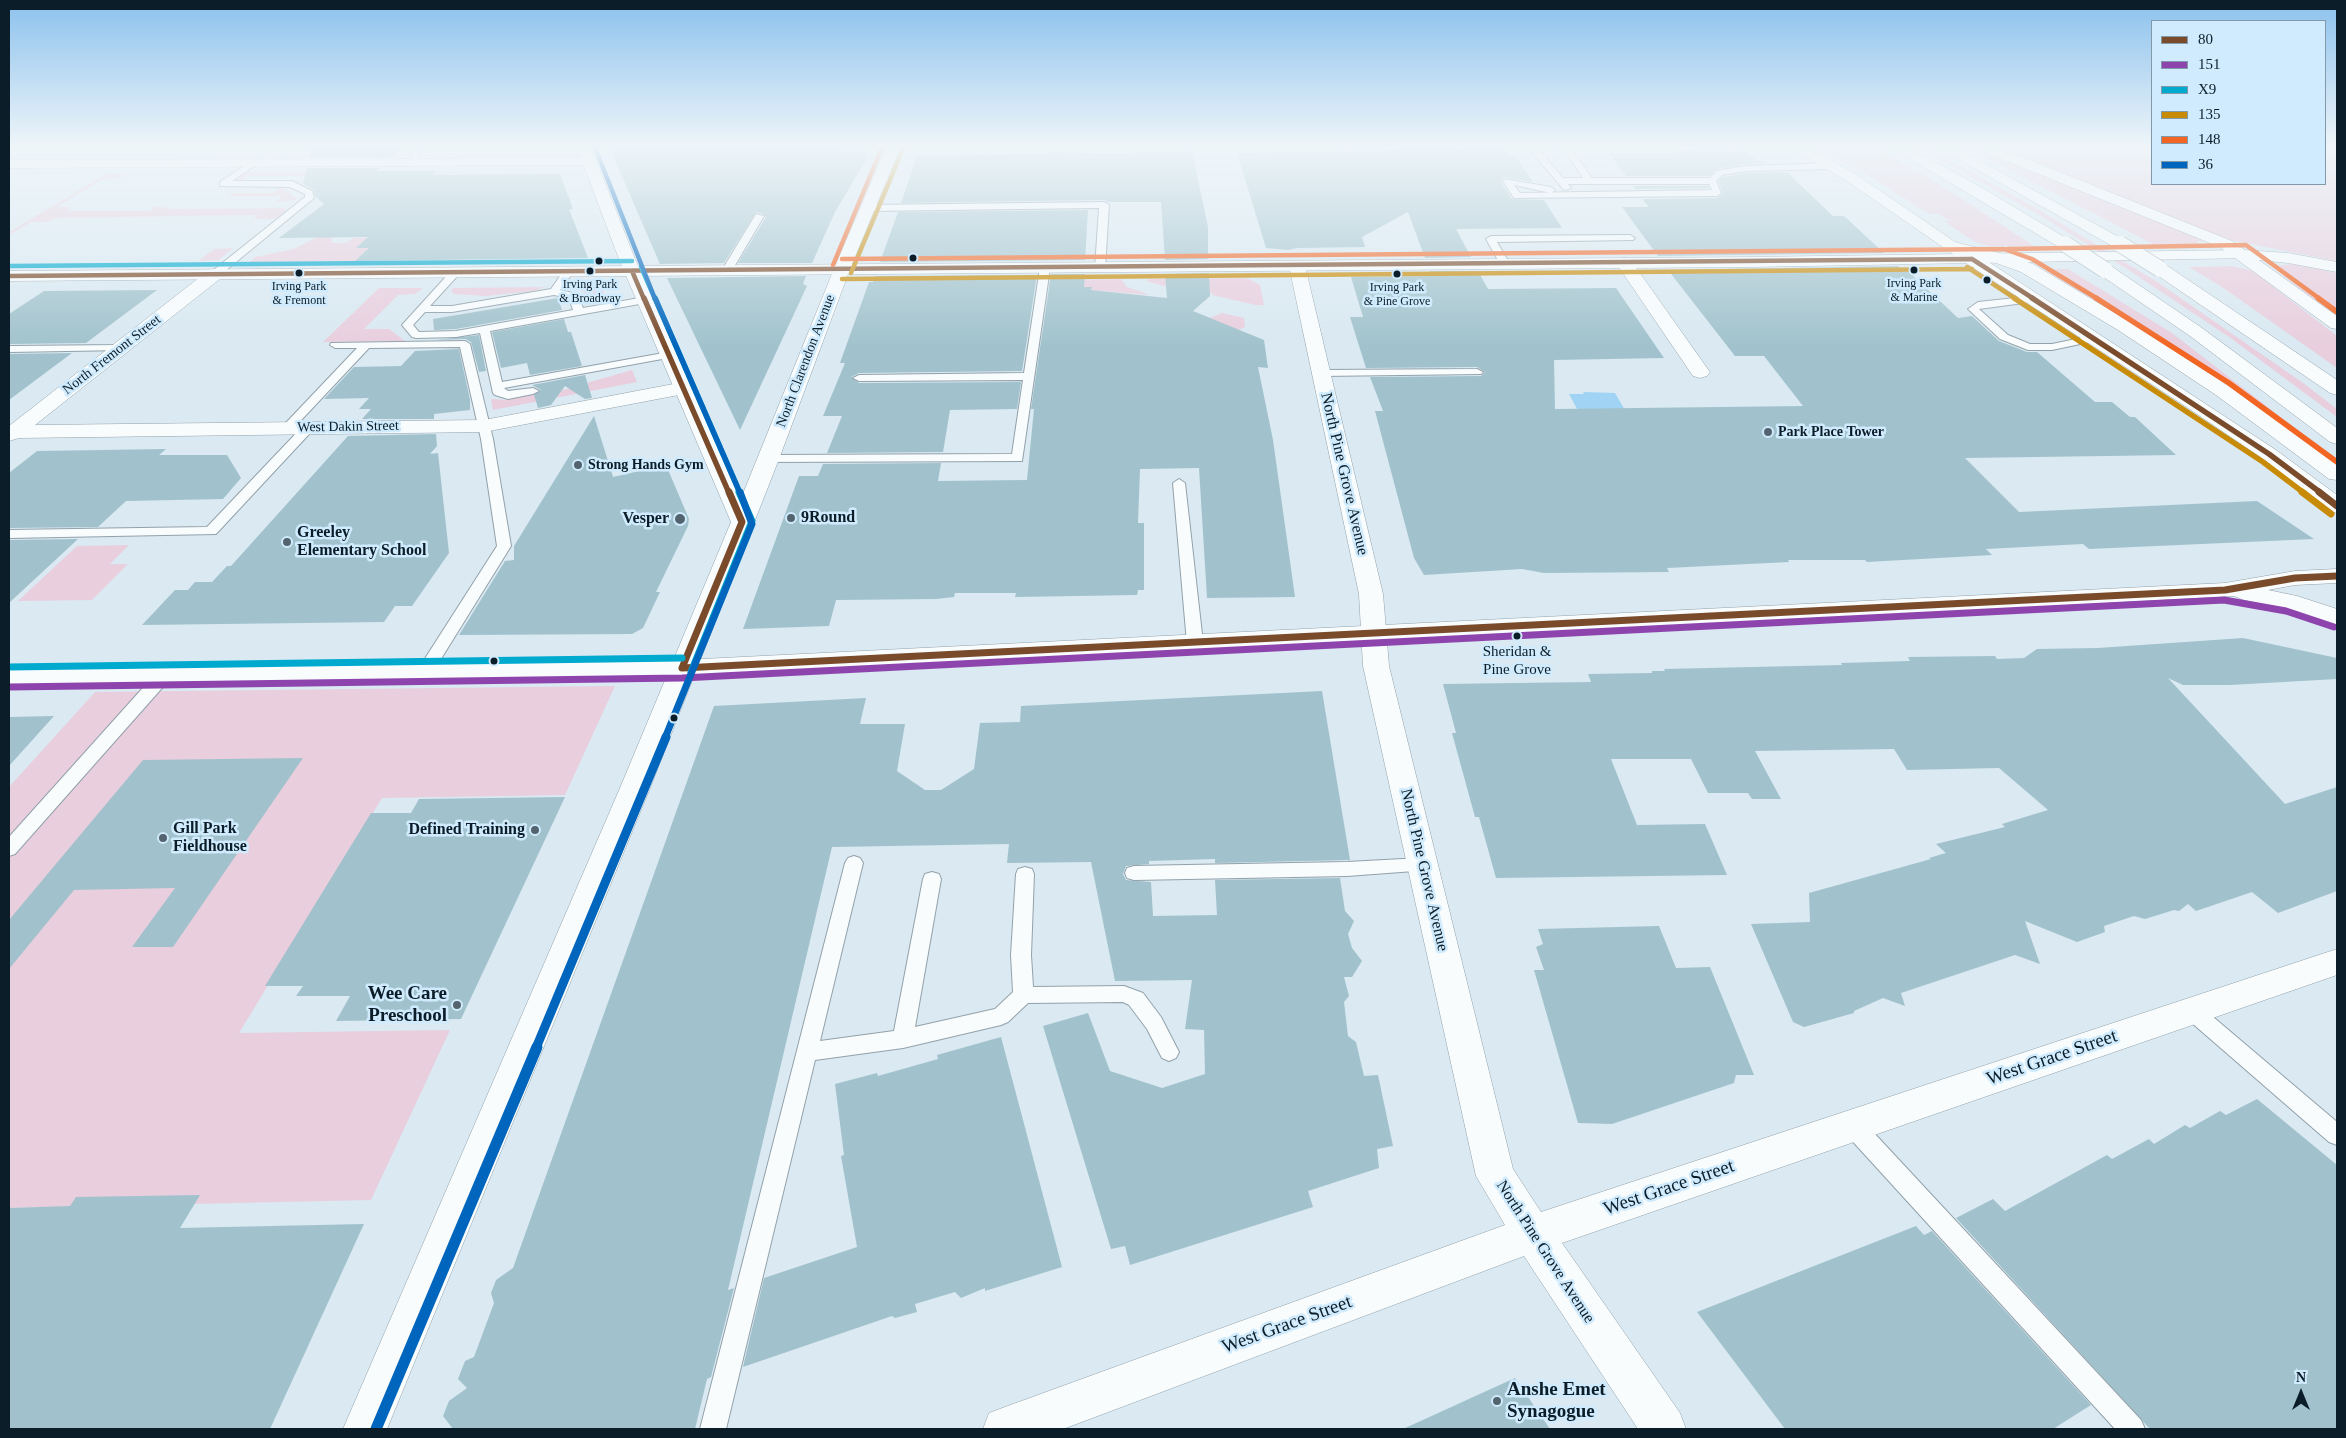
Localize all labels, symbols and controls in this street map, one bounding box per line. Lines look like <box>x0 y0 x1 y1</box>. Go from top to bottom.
legend <box>2151 20 2326 185</box>
text: 80 <box>2198 31 2213 47</box>
text: 151 <box>2198 56 2221 72</box>
text: X9 <box>2198 81 2216 97</box>
text: 135 <box>2198 106 2221 122</box>
text: 148 <box>2198 131 2221 147</box>
text: 36 <box>2198 156 2213 172</box>
unlabelled marker <box>908 253 918 263</box>
unlabelled marker <box>594 256 604 266</box>
marker: Irving Park & Marine <box>1909 265 1919 275</box>
marker: Irving Park & Broadway <box>585 266 595 276</box>
marker: Irving Park & Fremont <box>294 268 304 278</box>
marker: Irving Park & Pine Grove <box>1392 269 1402 279</box>
unlabelled marker <box>1982 275 1992 285</box>
place label: Irving Park & Marine <box>1887 277 1941 305</box>
place label: Irving Park & Broadway <box>559 278 621 306</box>
place label: Irving Park & Fremont <box>272 280 326 308</box>
place label: Irving Park & Pine Grove <box>1364 281 1430 309</box>
street label: North Clarendon Avenue <box>773 292 839 430</box>
street label: North Fremont Street <box>60 312 164 398</box>
street label: North Pine Grove Avenue <box>1316 391 1372 557</box>
street label: West Dakin Street <box>297 418 399 436</box>
place label: Park Place Tower <box>1778 424 1884 440</box>
marker: Park Place Tower <box>1762 426 1774 438</box>
place label: Strong Hands Gym <box>588 457 704 473</box>
marker: Strong Hands Gym <box>572 459 584 471</box>
place label: 9Round <box>801 508 855 528</box>
place label: Vesper <box>622 509 669 529</box>
marker: Vesper <box>673 512 687 526</box>
marker: 9Round <box>785 512 797 524</box>
place label: Greeley Elementary School <box>297 523 426 561</box>
marker: Greeley Elementary School <box>281 536 293 548</box>
marker: Sheridan & Pine Grove <box>1512 631 1522 641</box>
place label: Sheridan & Pine Grove <box>1483 643 1551 678</box>
unlabelled marker <box>489 656 499 666</box>
unlabelled marker <box>669 713 679 723</box>
street label: North Pine Grove Avenue <box>1396 787 1452 953</box>
place label: Gill Park Fieldhouse <box>173 819 247 857</box>
place label: Defined Training <box>408 820 525 840</box>
marker: Defined Training <box>529 824 541 836</box>
marker: Gill Park Fieldhouse <box>157 832 169 844</box>
place label: Wee Care Preschool <box>368 983 447 1027</box>
marker: Wee Care Preschool <box>451 999 463 1011</box>
street label: West Grace Street <box>1984 1025 2120 1091</box>
street label: West Grace Street <box>1601 1155 1737 1221</box>
street label: North Pine Grove Avenue <box>1492 1177 1598 1327</box>
street label: West Grace Street <box>1219 1291 1355 1359</box>
north arrow <box>2276 1368 2326 1418</box>
text: N <box>2296 1370 2306 1385</box>
place label: Anshe Emet Synagogue <box>1507 1379 1606 1423</box>
marker: Anshe Emet Synagogue <box>1491 1395 1503 1407</box>

